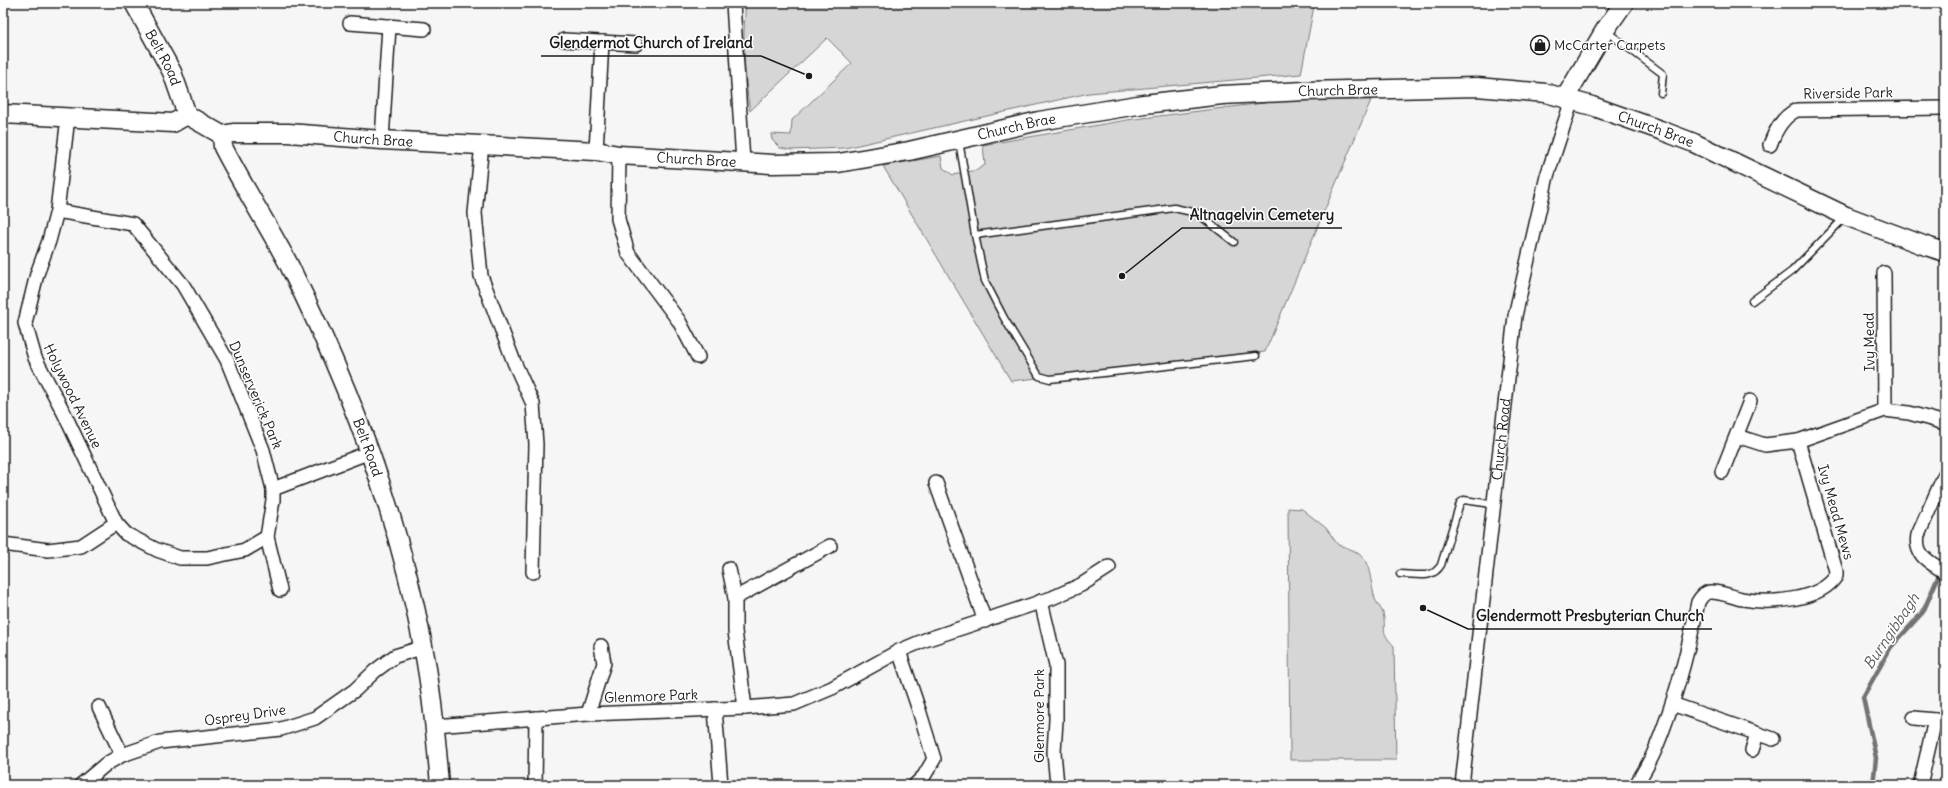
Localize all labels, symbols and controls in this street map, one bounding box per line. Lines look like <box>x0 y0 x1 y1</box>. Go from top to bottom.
street label: Belt Road <box>141 26 185 88</box>
callout: Glendermot Church of Ireland <box>541 29 761 56</box>
text: Glendermot Church of Ireland <box>549 33 753 52</box>
shop icon: McCarter Carpets <box>1529 34 1551 56</box>
place label: McCarter Carpets <box>1554 36 1666 54</box>
street label: Church Brae <box>1298 80 1378 100</box>
street label: Riverside Park <box>1803 83 1893 103</box>
street label: Church Brae <box>1615 107 1696 151</box>
street label: Church Brae <box>976 109 1057 144</box>
street label: Church Brae <box>333 127 414 151</box>
street label: Church Brae <box>656 148 737 171</box>
callout: Altnagelvin Cemetery <box>1182 201 1342 228</box>
text: Altnagelvin Cemetery <box>1190 205 1334 225</box>
street label: Ivy Mead <box>1859 313 1879 371</box>
street label: Dunserverick Park <box>225 338 287 452</box>
street label: Holywood Avenue <box>40 341 106 451</box>
street label: Church Road <box>1488 397 1515 481</box>
street label: Belt Road <box>349 416 387 479</box>
street label: Ivy Mead Mews <box>1814 462 1858 562</box>
water label: Burngibbagh <box>1859 589 1923 672</box>
callout: Glendermott Presbyterian Church <box>1468 602 1712 629</box>
text: Glendermott Presbyterian Church <box>1476 606 1704 626</box>
street label: Glenmore Park <box>1030 669 1048 763</box>
street label: Glenmore Park <box>604 685 698 707</box>
street label: Osprey Drive <box>203 700 287 730</box>

